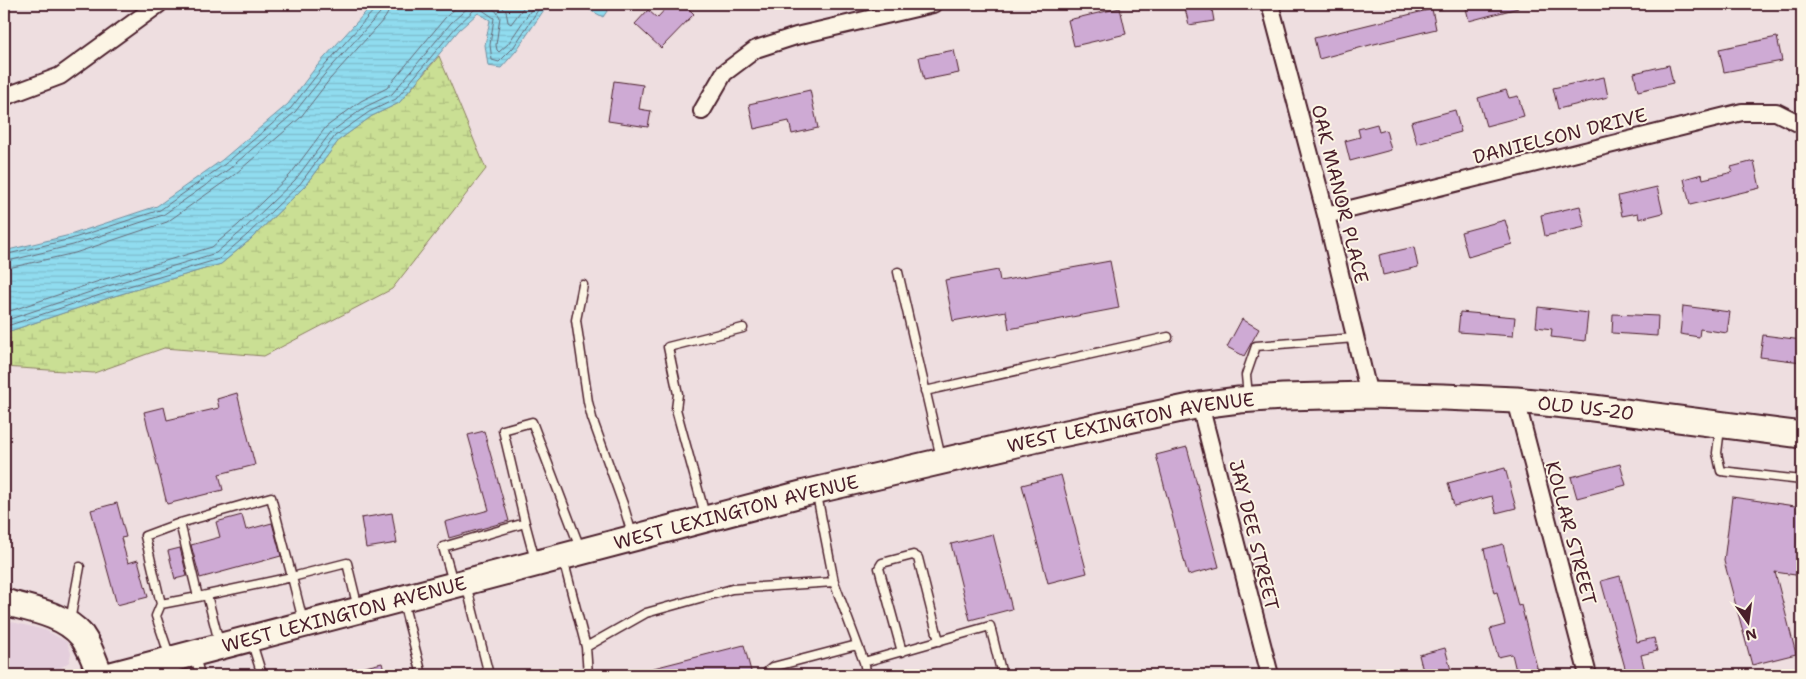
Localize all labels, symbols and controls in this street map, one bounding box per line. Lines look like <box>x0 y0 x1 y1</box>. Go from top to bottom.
street label: OAK MANOR PLACE <box>1306 102 1374 286</box>
street label: DANIELSON DRIVE <box>1470 102 1650 170</box>
street label: WEST LEXINGTON AVENUE <box>1004 386 1255 458</box>
street label: OLD US-20 <box>1536 390 1636 426</box>
street label: JAY DEE STREET <box>1223 457 1285 613</box>
street label: KOLLAR STREET <box>1540 458 1602 608</box>
street label: WEST LEXINGTON AVENUE <box>611 468 861 555</box>
street label: WEST LEXINGTON AVENUE <box>219 570 469 658</box>
north arrow <box>1724 596 1774 646</box>
text: N <box>1744 625 1759 645</box>

